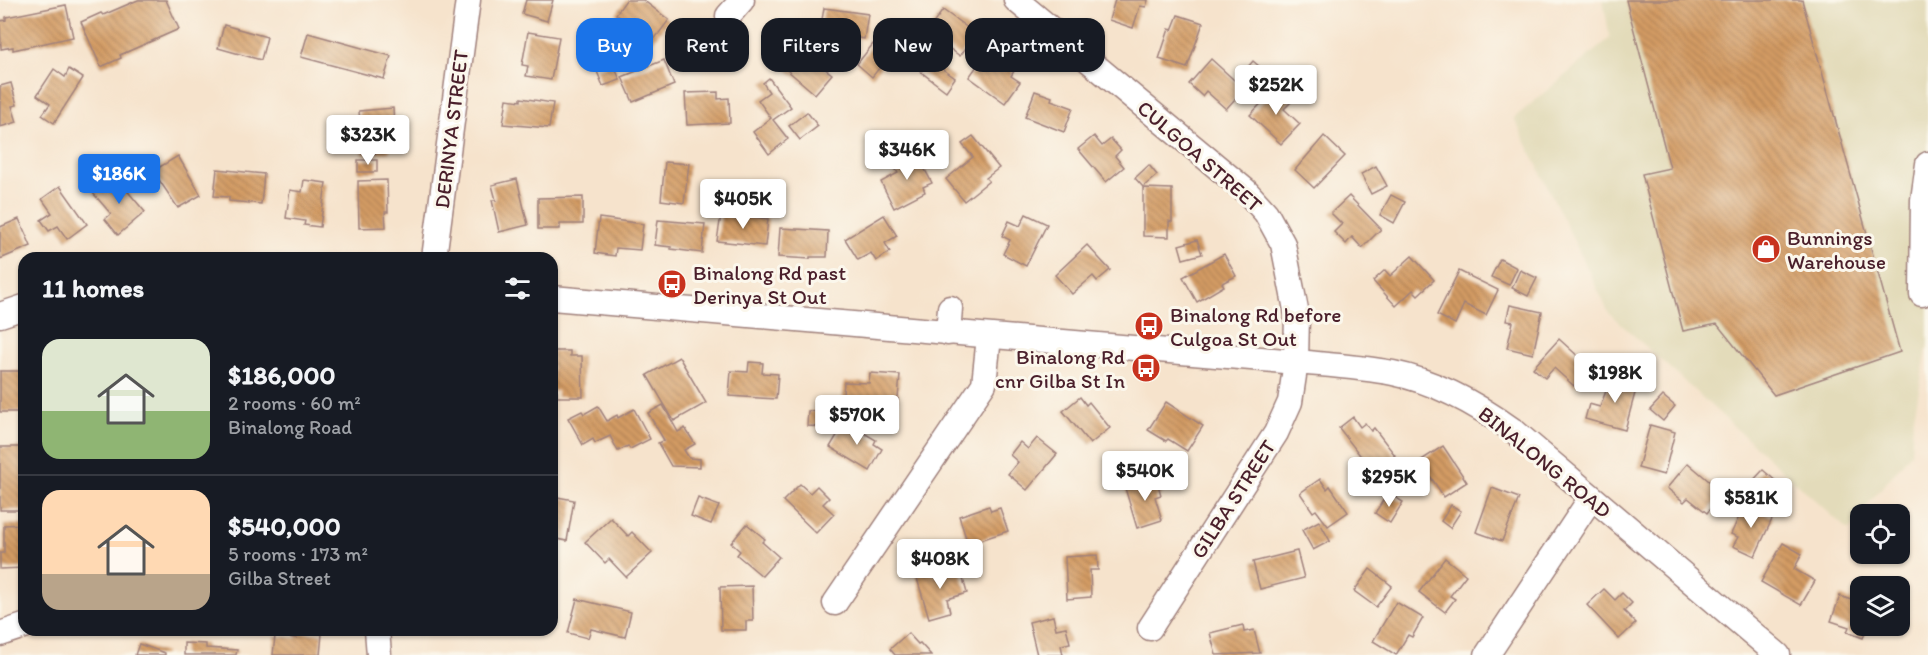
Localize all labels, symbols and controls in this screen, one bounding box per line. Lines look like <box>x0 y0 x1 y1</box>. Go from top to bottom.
chip: Buy <box>576 18 653 72</box>
chip: Rent <box>665 18 749 72</box>
chip: Filters <box>761 18 861 72</box>
chip: New <box>873 18 953 72</box>
chip: Apartment <box>965 18 1105 72</box>
street label: DERINYA STREET <box>429 48 473 210</box>
pin: $252K <box>1234 65 1318 116</box>
text: $252K <box>1249 72 1303 96</box>
street label: CULGOA STREET <box>1132 95 1268 217</box>
pin: $323K <box>326 115 410 166</box>
text: $323K <box>340 122 396 146</box>
pin: $346K <box>865 130 949 181</box>
text: $346K <box>879 137 935 161</box>
pin: $186K <box>77 154 161 205</box>
text: $186K <box>92 161 146 185</box>
pin: $405K <box>701 179 785 230</box>
text: $405K <box>714 186 772 210</box>
place label: Bunnings Warehouse <box>1787 225 1886 274</box>
shop icon: Bunnings Warehouse <box>1750 233 1782 265</box>
place label: Binalong Rd past Derinya St Out <box>693 260 846 309</box>
bus stop icon: Binalong Rd past Derinya St Out <box>656 268 688 300</box>
text: 11 homes <box>42 272 144 304</box>
icon: filters <box>501 272 534 305</box>
place label: Binalong Rd before Culgoa St Out <box>1170 302 1341 351</box>
bus stop icon: Binalong Rd before Culgoa St Out <box>1133 310 1165 342</box>
place label: Binalong Rd cnr Gilba St In <box>995 344 1125 393</box>
bus stop icon: Binalong Rd cnr Gilba St In <box>1130 352 1162 384</box>
pin: $198K <box>1573 353 1657 404</box>
text: $186,000 <box>228 359 335 391</box>
text: $198K <box>1588 360 1642 384</box>
icon: home <box>90 363 162 435</box>
text: 2 rooms · 60 m² <box>228 391 361 415</box>
pin: $570K <box>815 395 899 446</box>
street label: BINALONG ROAD <box>1474 401 1617 523</box>
text: $570K <box>829 402 885 426</box>
text: Binalong Road <box>228 415 352 439</box>
street label: GILBA STREET <box>1185 435 1281 563</box>
pin: $540K <box>1103 451 1187 502</box>
pin: $295K <box>1347 457 1431 508</box>
text: $540K <box>1116 458 1174 482</box>
text: $295K <box>1362 464 1416 488</box>
pin: $581K <box>1709 478 1793 529</box>
text: $581K <box>1724 485 1778 509</box>
map controls <box>1850 504 1910 636</box>
button: locate <box>1850 504 1910 564</box>
text: $540,000 <box>228 510 341 542</box>
icon: home <box>90 514 162 586</box>
pin: $408K <box>898 539 982 590</box>
text: 5 rooms · 173 m² <box>228 542 368 566</box>
text: $408K <box>911 546 969 570</box>
text: Gilba Street <box>228 566 331 590</box>
button: layers <box>1850 576 1910 636</box>

